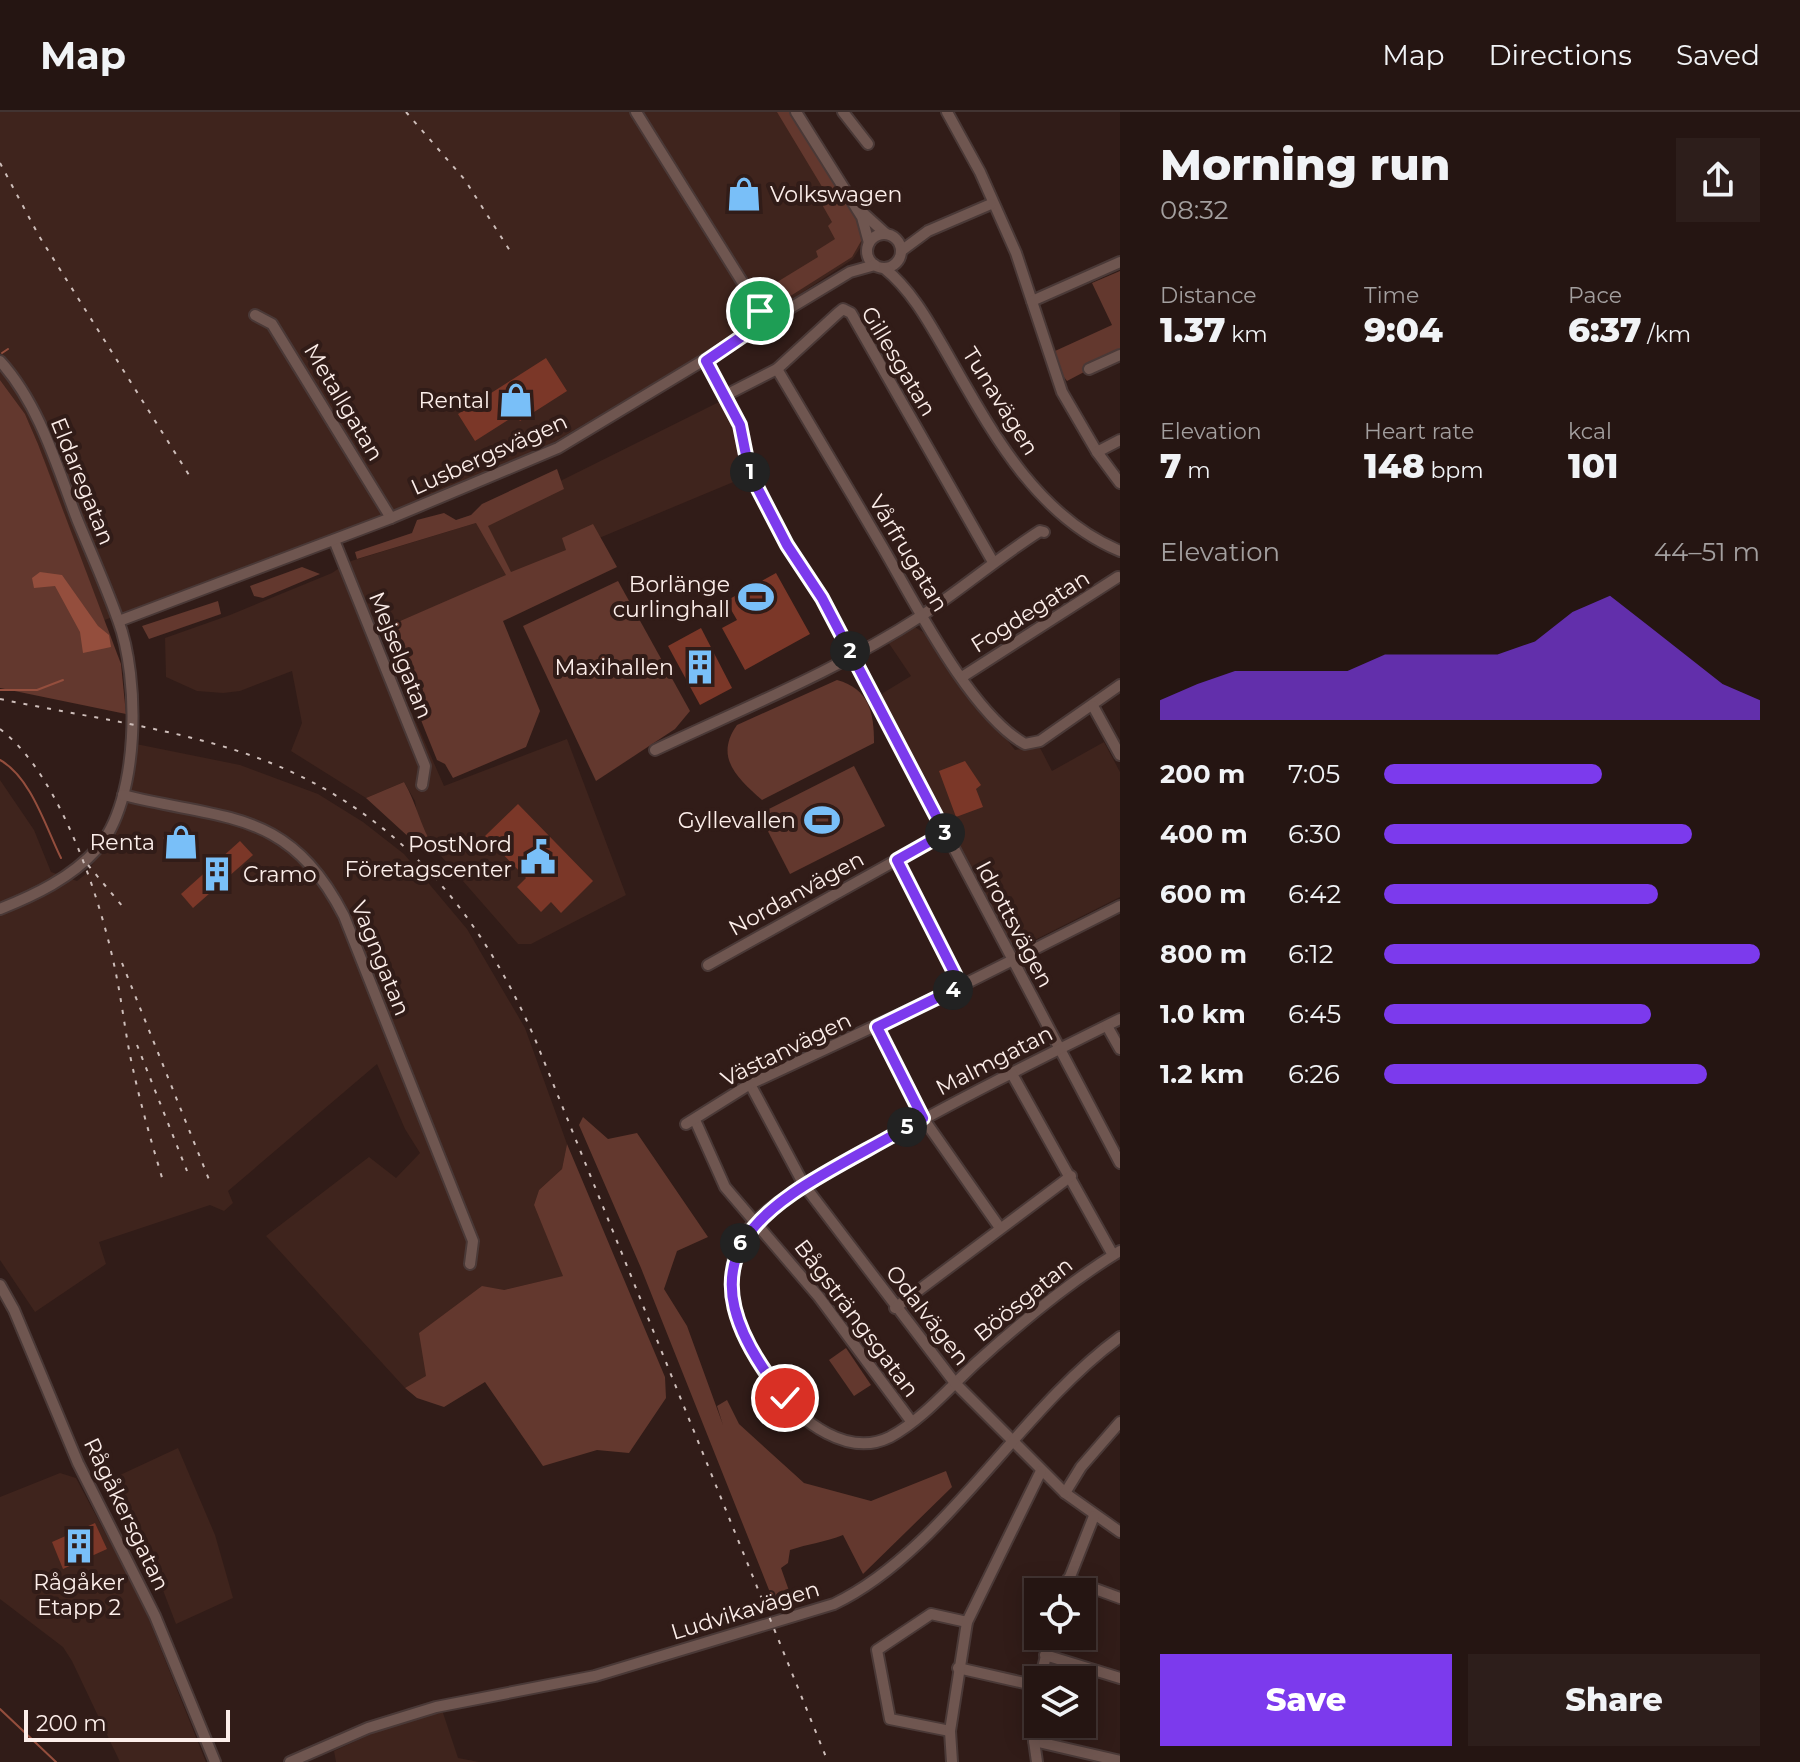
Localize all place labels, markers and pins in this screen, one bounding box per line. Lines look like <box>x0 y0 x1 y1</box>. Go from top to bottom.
shop icon: Volkswagen <box>725 175 763 213</box>
place label: Volkswagen <box>770 181 902 208</box>
pin <box>726 277 794 345</box>
shop icon: Rental <box>497 381 535 419</box>
place label: Rental <box>419 387 490 414</box>
pin: 1 <box>730 452 770 492</box>
place label: Borlänge curlinghall <box>613 571 730 623</box>
sports icon: Borlänge curlinghall <box>737 578 775 616</box>
pin: 2 <box>830 631 870 671</box>
building icon: Maxihallen <box>681 648 719 686</box>
place label: Maxihallen <box>554 654 674 681</box>
sports icon: Gyllevallen <box>803 801 841 839</box>
place label: Gyllevallen <box>678 807 796 834</box>
pin: 3 <box>925 813 965 853</box>
shop icon: Renta <box>162 823 200 861</box>
place label: Renta <box>89 829 155 856</box>
place label: PostNord Företagscenter <box>345 831 512 883</box>
public building icon: PostNord Företagscenter <box>519 838 557 876</box>
building icon: Cramo <box>198 855 236 893</box>
place label: Cramo <box>243 861 317 888</box>
pin: 4 <box>933 970 973 1010</box>
pin: 5 <box>887 1107 927 1147</box>
pin: 6 <box>720 1223 760 1263</box>
pin <box>751 1364 819 1432</box>
building icon: Rågåker Etapp 2 <box>60 1527 98 1565</box>
place label: Rågåker Etapp 2 <box>33 1569 125 1621</box>

